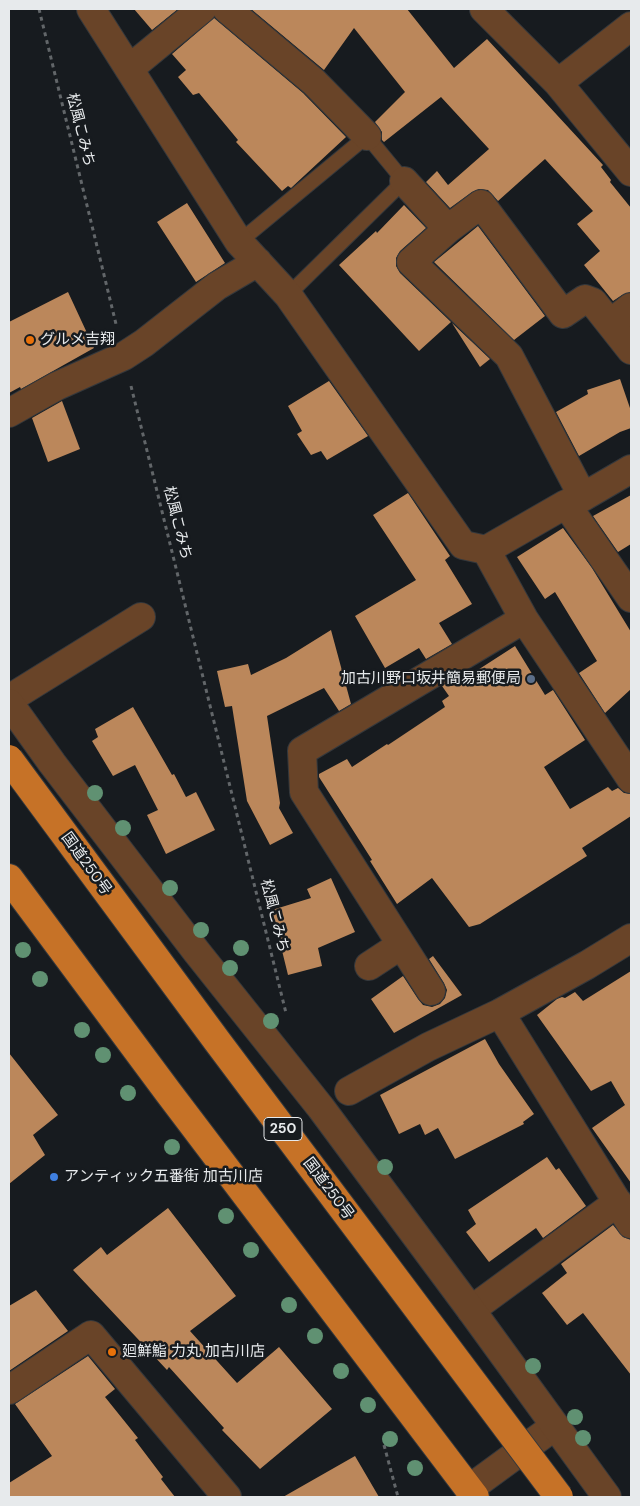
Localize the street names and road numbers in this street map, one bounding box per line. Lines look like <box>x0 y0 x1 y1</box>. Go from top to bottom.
street label: 松風こみち <box>62 91 98 169</box>
street label: 松風こみち <box>159 484 195 562</box>
street label: 国道250号 <box>57 829 115 899</box>
street label: 松風こみち <box>256 877 292 955</box>
road number: 250 <box>264 1118 302 1140</box>
street label: 国道250号 <box>299 1154 357 1224</box>

